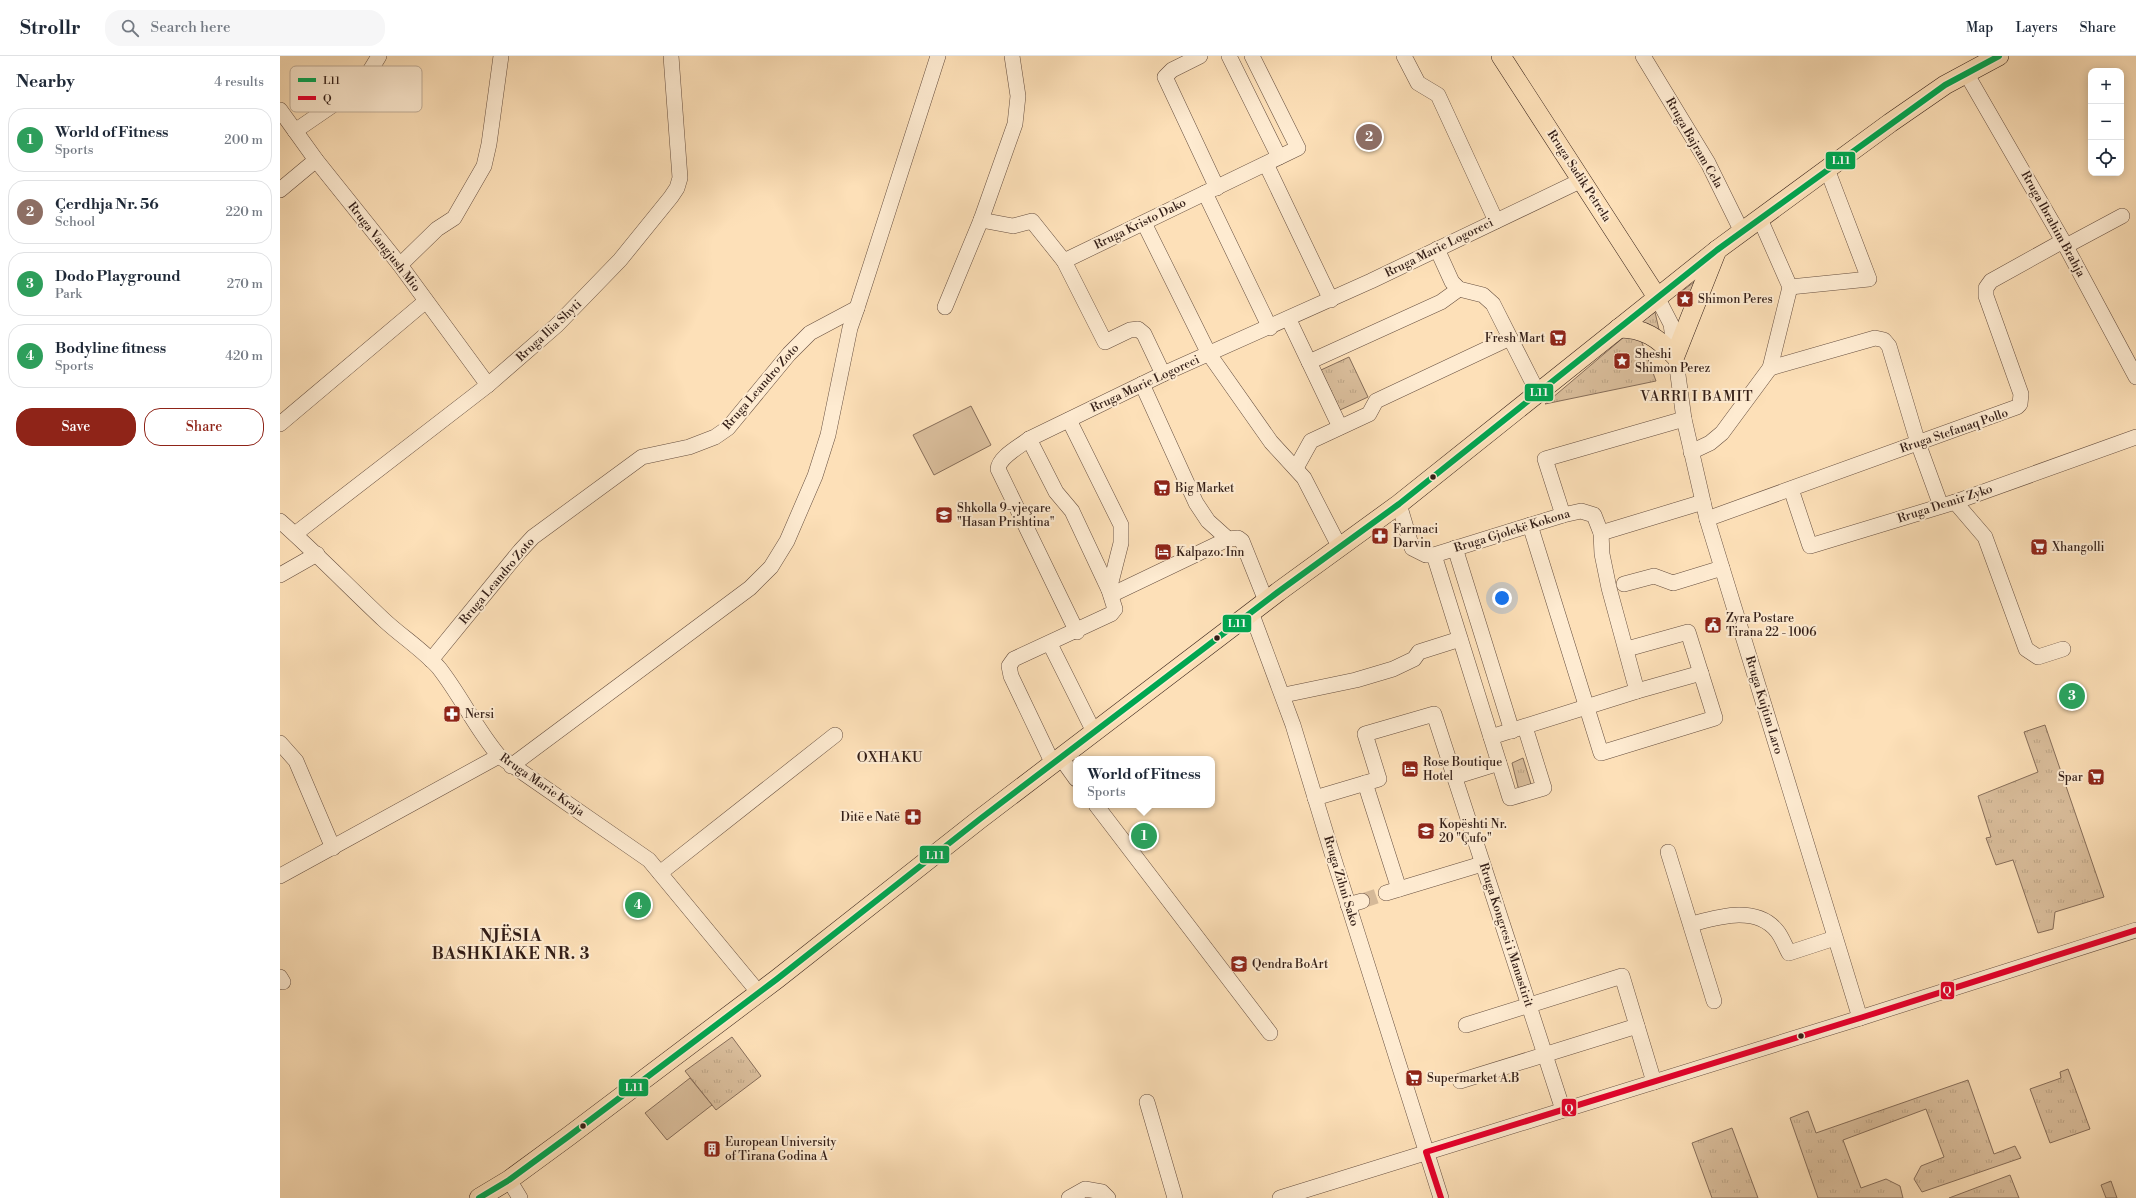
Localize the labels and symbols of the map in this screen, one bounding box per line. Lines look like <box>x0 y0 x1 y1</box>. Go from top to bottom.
legend <box>290 66 422 112</box>
text: L11 <box>323 74 340 88</box>
text: Q <box>323 92 332 106</box>
street label: Rruga Bajram Cela <box>1662 95 1726 192</box>
pin: 2 <box>1356 122 1382 152</box>
street label: Rruga Sadik Petrela <box>1544 127 1615 225</box>
line badge: L11 <box>1825 151 1856 170</box>
text: L11 <box>1832 154 1851 168</box>
street label: Rruga Ibrahim Brahja <box>2018 168 2089 280</box>
street label: Rruga Kristo Dako <box>1092 195 1189 253</box>
street label: Rruga Vangjush Mio <box>344 199 424 295</box>
street label: Rruga Marie Logoreci <box>1382 215 1496 281</box>
place icon: Shimon Peres <box>1675 289 1695 309</box>
place label: Shimon Peres <box>1698 292 1773 307</box>
street label: Rruga Ilia Shyti <box>513 297 585 365</box>
supermarket icon: Fresh Mart <box>1548 328 1568 348</box>
place label: Fresh Mart <box>1485 331 1546 346</box>
street label: Rruga Leandro Zoto <box>720 341 803 433</box>
place label: Sheshi Shimon Perez <box>1635 347 1711 376</box>
place icon: Sheshi Shimon Perez <box>1612 351 1632 371</box>
street label: Rruga Marie Logoreci <box>1088 352 1202 416</box>
line badge: L11 <box>1524 383 1554 402</box>
text: L11 <box>1530 386 1549 400</box>
district label: VARRI I BAMIT <box>1639 388 1754 406</box>
street label: Rruga Stefanaq Pollo <box>1898 405 2010 457</box>
unlabelled marker <box>1428 472 1438 482</box>
supermarket icon: Big Market <box>1152 478 1172 498</box>
place label: Big Market <box>1174 481 1235 496</box>
street label: Rruga Demir Zyko <box>1896 481 1995 526</box>
place label: Shkolla 9-vjeçare "Hasan Prishtina" <box>957 501 1055 530</box>
school or university icon: Shkolla 9-vjeçare "Hasan Prishtina" <box>934 505 954 525</box>
street label: Rruga Gjolekë Kokona <box>1452 506 1573 556</box>
place label: Farmaci Darvin <box>1393 522 1438 551</box>
pharmacy icon: Farmaci Darvin <box>1370 526 1390 546</box>
street label: Rruga Leandro Zoto <box>456 534 538 628</box>
supermarket icon: Xhangolli <box>2029 537 2049 557</box>
place label: Xhangolli <box>2051 540 2105 555</box>
hotel icon: Kalpazo. Inn <box>1153 542 1173 562</box>
place label: Kalpazo. Inn <box>1176 545 1245 560</box>
your location <box>1492 588 1512 608</box>
place label: Zyra Postare Tirana 22 - 1006 <box>1726 611 1817 640</box>
line badge: L11 <box>1222 614 1252 633</box>
public building icon: Zyra Postare Tirana 22 - 1006 <box>1703 615 1723 635</box>
text: L11 <box>1228 617 1247 631</box>
unlabelled marker <box>1212 633 1222 643</box>
street label: Rruga Kujtim Laro <box>1742 654 1786 756</box>
pin: 3 <box>2059 681 2085 711</box>
pharmacy icon: Nersi <box>442 704 462 724</box>
place label: Nersi <box>465 707 494 722</box>
district label: OXHAKU <box>857 749 923 767</box>
street label: Rruga Marie Kraja <box>497 750 588 820</box>
place label: Rose Boutique Hotel <box>1423 755 1502 784</box>
hotel icon: Rose Boutique Hotel <box>1400 759 1420 779</box>
supermarket icon: Spar <box>2086 767 2106 787</box>
place label: Spar <box>2058 770 2083 785</box>
pharmacy icon: Ditë e Natë <box>903 807 923 827</box>
place label: Ditë e Natë <box>841 810 900 825</box>
place label: Kopështi Nr. 20 "Çufo" <box>1439 817 1507 846</box>
pin: 1 <box>1131 821 1157 851</box>
school or university icon: Kopështi Nr. 20 "Çufo" <box>1416 821 1436 841</box>
street label: Rruga Zihni Sako <box>1320 834 1362 928</box>
line badge: L11 <box>919 845 950 864</box>
text: L11 <box>926 849 945 863</box>
street label: Rruga Kongresi i Manastirit <box>1476 861 1537 1010</box>
pin: 4 <box>625 890 651 920</box>
district label: NJËSIA BASHKIAKE NR. 3 <box>432 924 590 964</box>
school or university icon: Qendra BoArt <box>1229 954 1249 974</box>
place label: Qendra BoArt <box>1252 957 1329 972</box>
line badge: Q <box>1940 981 1955 1000</box>
text: Q <box>1942 984 1952 998</box>
unlabelled marker <box>1796 1031 1806 1041</box>
supermarket icon: Supermarket A.B <box>1404 1068 1424 1088</box>
place label: Supermarket A.B <box>1427 1071 1519 1086</box>
line badge: L11 <box>618 1078 649 1097</box>
text: L11 <box>625 1081 644 1095</box>
line badge: Q <box>1561 1098 1577 1117</box>
text: Q <box>1564 1102 1574 1116</box>
unlabelled marker <box>578 1121 588 1131</box>
place label: European University of Tirana Godina A <box>725 1135 837 1164</box>
building icon: European University of Tirana Godina A <box>702 1139 722 1159</box>

